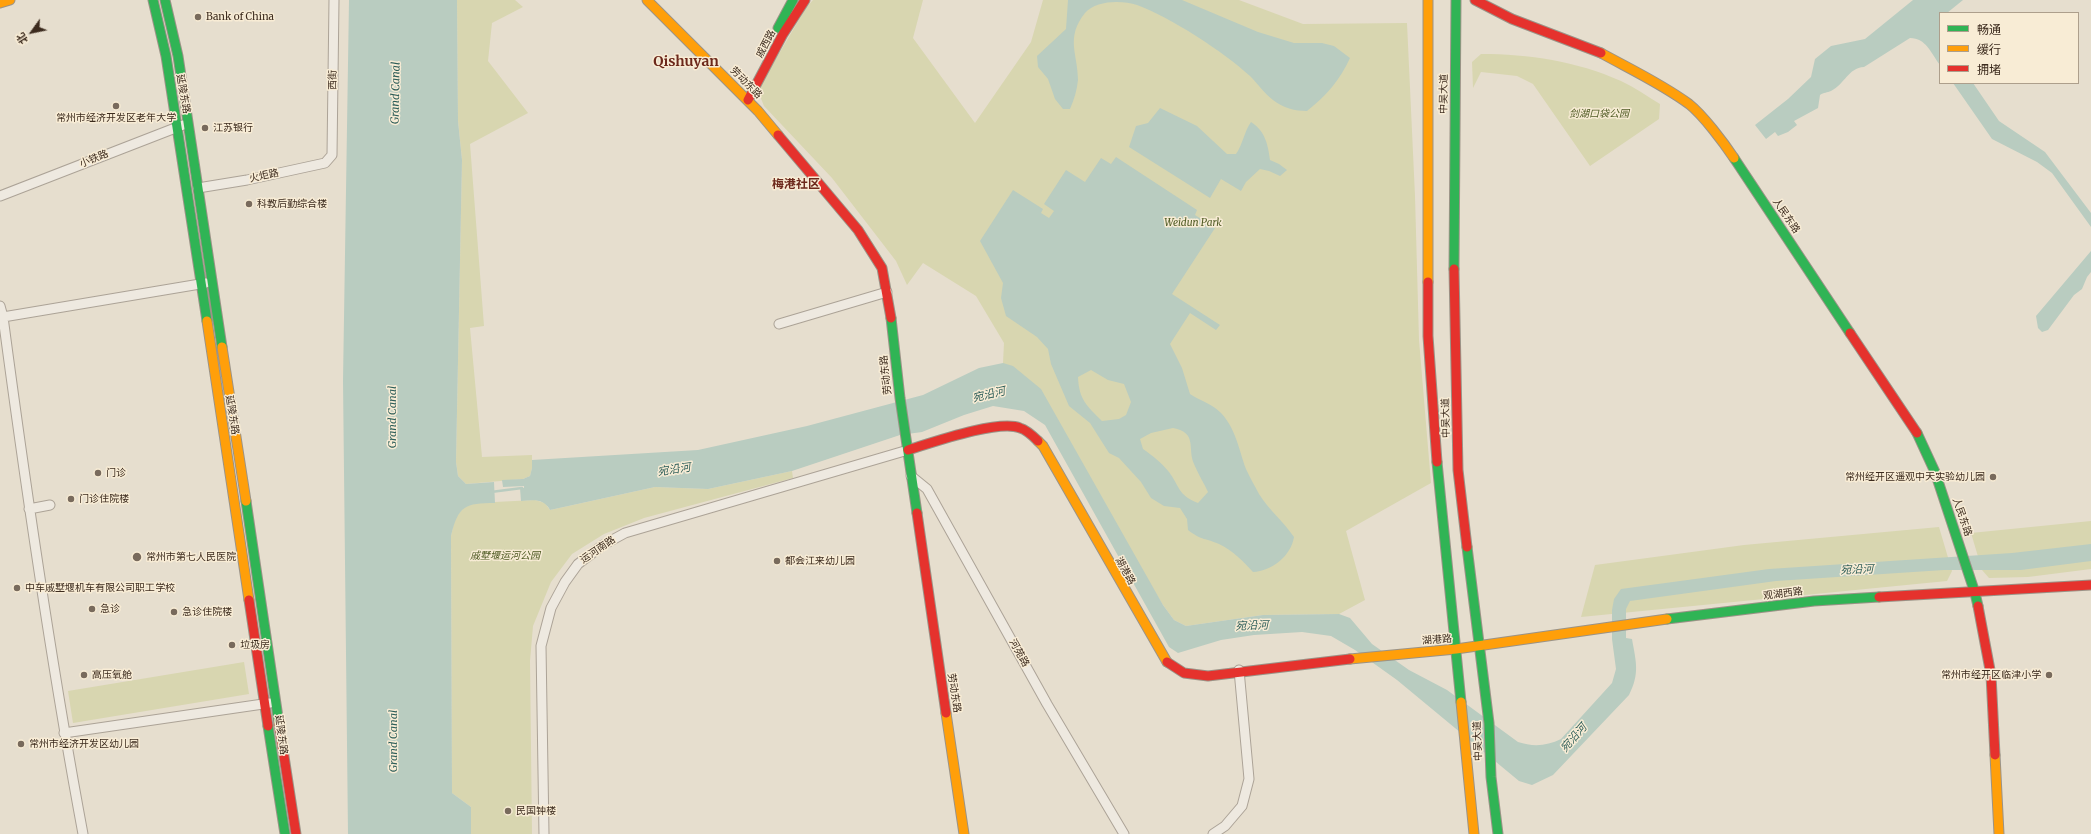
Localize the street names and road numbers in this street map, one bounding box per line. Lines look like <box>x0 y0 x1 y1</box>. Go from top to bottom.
street label: 戚西路 <box>754 28 778 60</box>
street label: 劳动东路 <box>728 65 764 101</box>
street label: 西街 <box>327 70 339 90</box>
street label: 延陵东路 <box>174 73 192 115</box>
street label: 中吴大道 <box>1438 74 1450 114</box>
street label: 小铁路 <box>78 148 110 170</box>
street label: 火炬路 <box>248 167 280 185</box>
street label: 人民东路 <box>1770 196 1802 236</box>
street label: 劳动东路 <box>878 354 894 396</box>
street label: 延陵东路 <box>223 394 241 436</box>
street label: 中吴大道 <box>1440 398 1452 438</box>
street label: 人民东路 <box>1950 496 1974 538</box>
street label: 运河南路 <box>578 534 618 566</box>
street label: 湖港路 <box>1112 555 1138 587</box>
street label: 观湖西路 <box>1762 586 1804 602</box>
street label: 湖港路 <box>1422 633 1452 647</box>
street label: 河苑路 <box>1006 637 1032 669</box>
street label: 劳动东路 <box>945 672 963 714</box>
street label: 延陵东路 <box>272 714 290 756</box>
street label: 中吴大道 <box>1471 721 1485 761</box>

